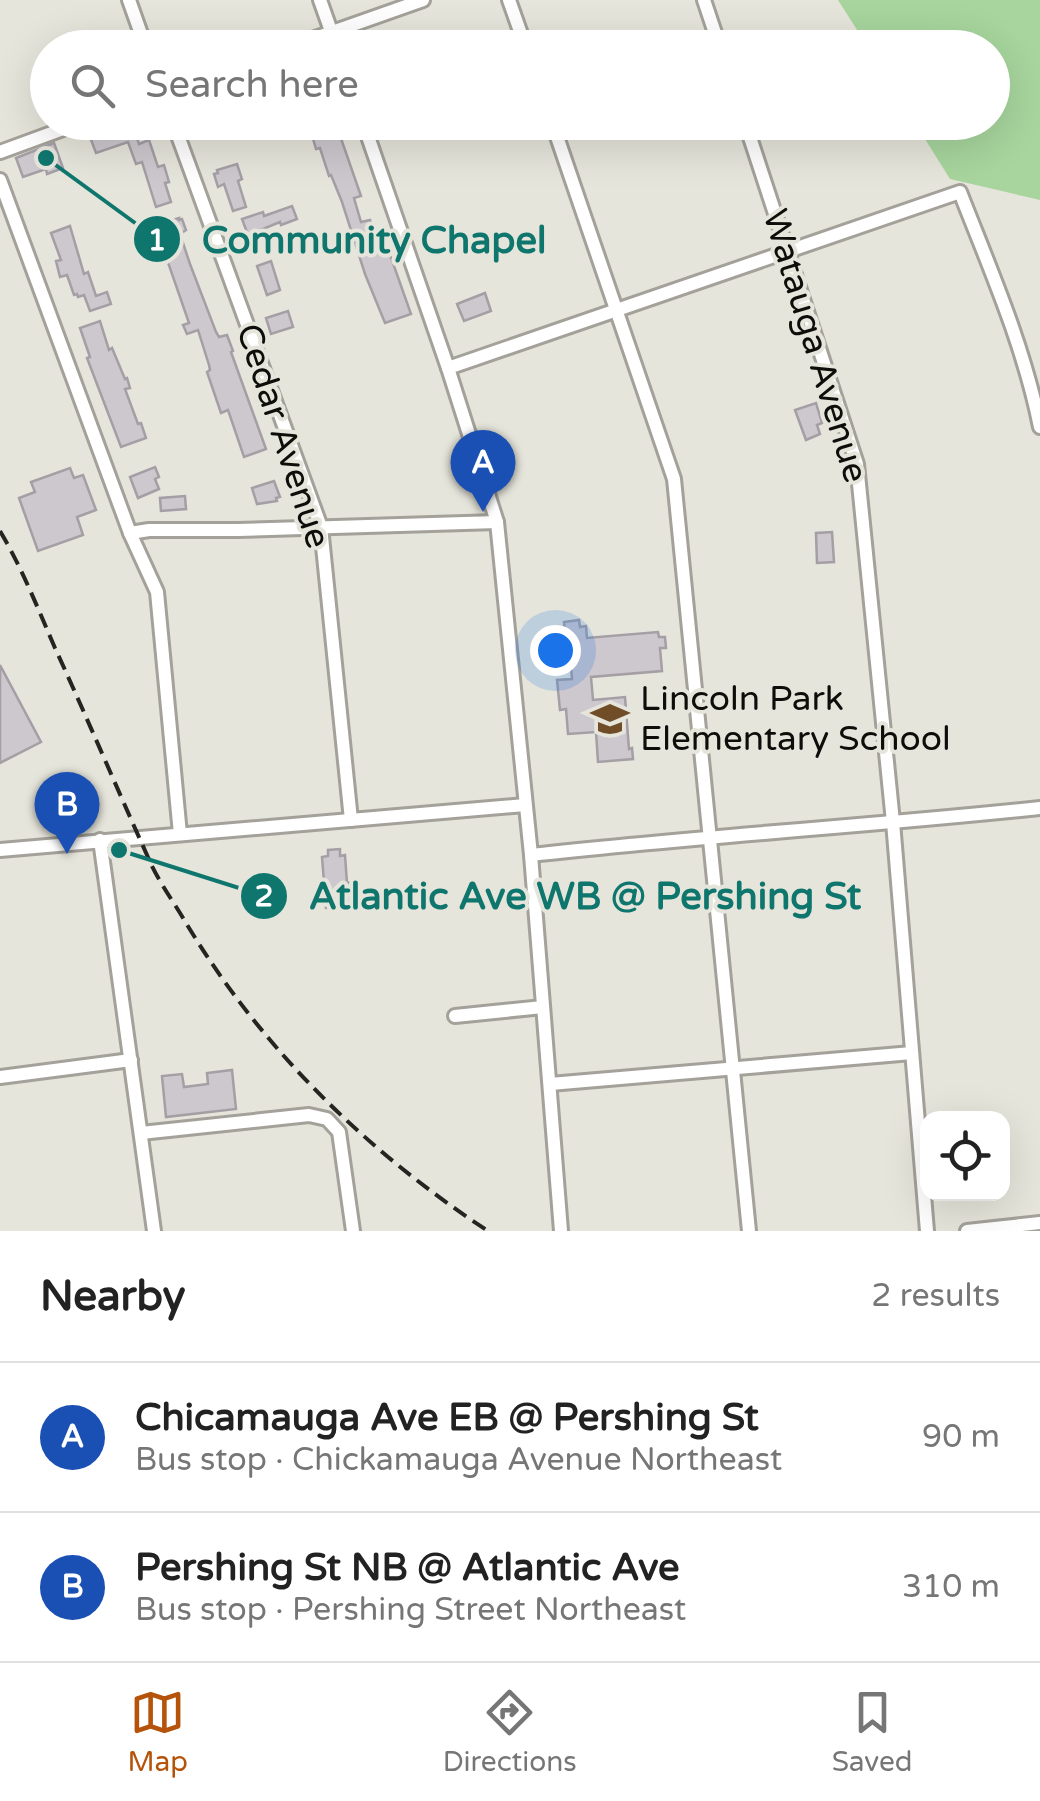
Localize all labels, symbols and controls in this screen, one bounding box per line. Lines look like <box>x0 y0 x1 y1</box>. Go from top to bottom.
search box <box>30 30 1010 140</box>
icon: search <box>65 58 120 113</box>
text: Search here <box>145 62 359 108</box>
street label: Watauga Avenue <box>753 204 877 488</box>
callout: Community Chapel <box>132 205 566 273</box>
text: Community Chapel <box>202 218 546 264</box>
text: 1 <box>148 222 166 259</box>
street label: Cedar Avenue <box>227 319 339 553</box>
pin: A <box>450 430 516 512</box>
your location <box>530 625 581 676</box>
place label: Lincoln Park Elementary School <box>640 678 951 760</box>
school or university icon: Lincoln Park Elementary School <box>589 698 631 740</box>
pin: B <box>34 772 100 854</box>
callout: Atlantic Ave WB @ Pershing St <box>239 862 881 930</box>
text: Atlantic Ave WB @ Pershing St <box>309 874 862 920</box>
text: 2 <box>255 878 273 915</box>
map controls <box>920 1111 1010 1201</box>
button: locate <box>920 1111 1010 1201</box>
text: Nearby <box>40 1271 185 1322</box>
text: 2 results <box>871 1277 1000 1315</box>
text: Chicamauga Ave EB @ Pershing St <box>135 1395 759 1441</box>
text: A <box>61 1418 84 1456</box>
text: 90 m <box>922 1418 1000 1456</box>
text: Bus stop · Chickamauga Avenue Northeast <box>135 1441 782 1479</box>
text: Pershing St NB @ Atlantic Ave <box>135 1545 680 1591</box>
text: B <box>61 1568 84 1606</box>
text: 310 m <box>902 1568 1000 1606</box>
text: Bus stop · Pershing Street Northeast <box>135 1591 686 1629</box>
tab: Map <box>127 1685 188 1779</box>
tab: Directions <box>443 1685 577 1779</box>
tab: Saved <box>832 1685 913 1779</box>

